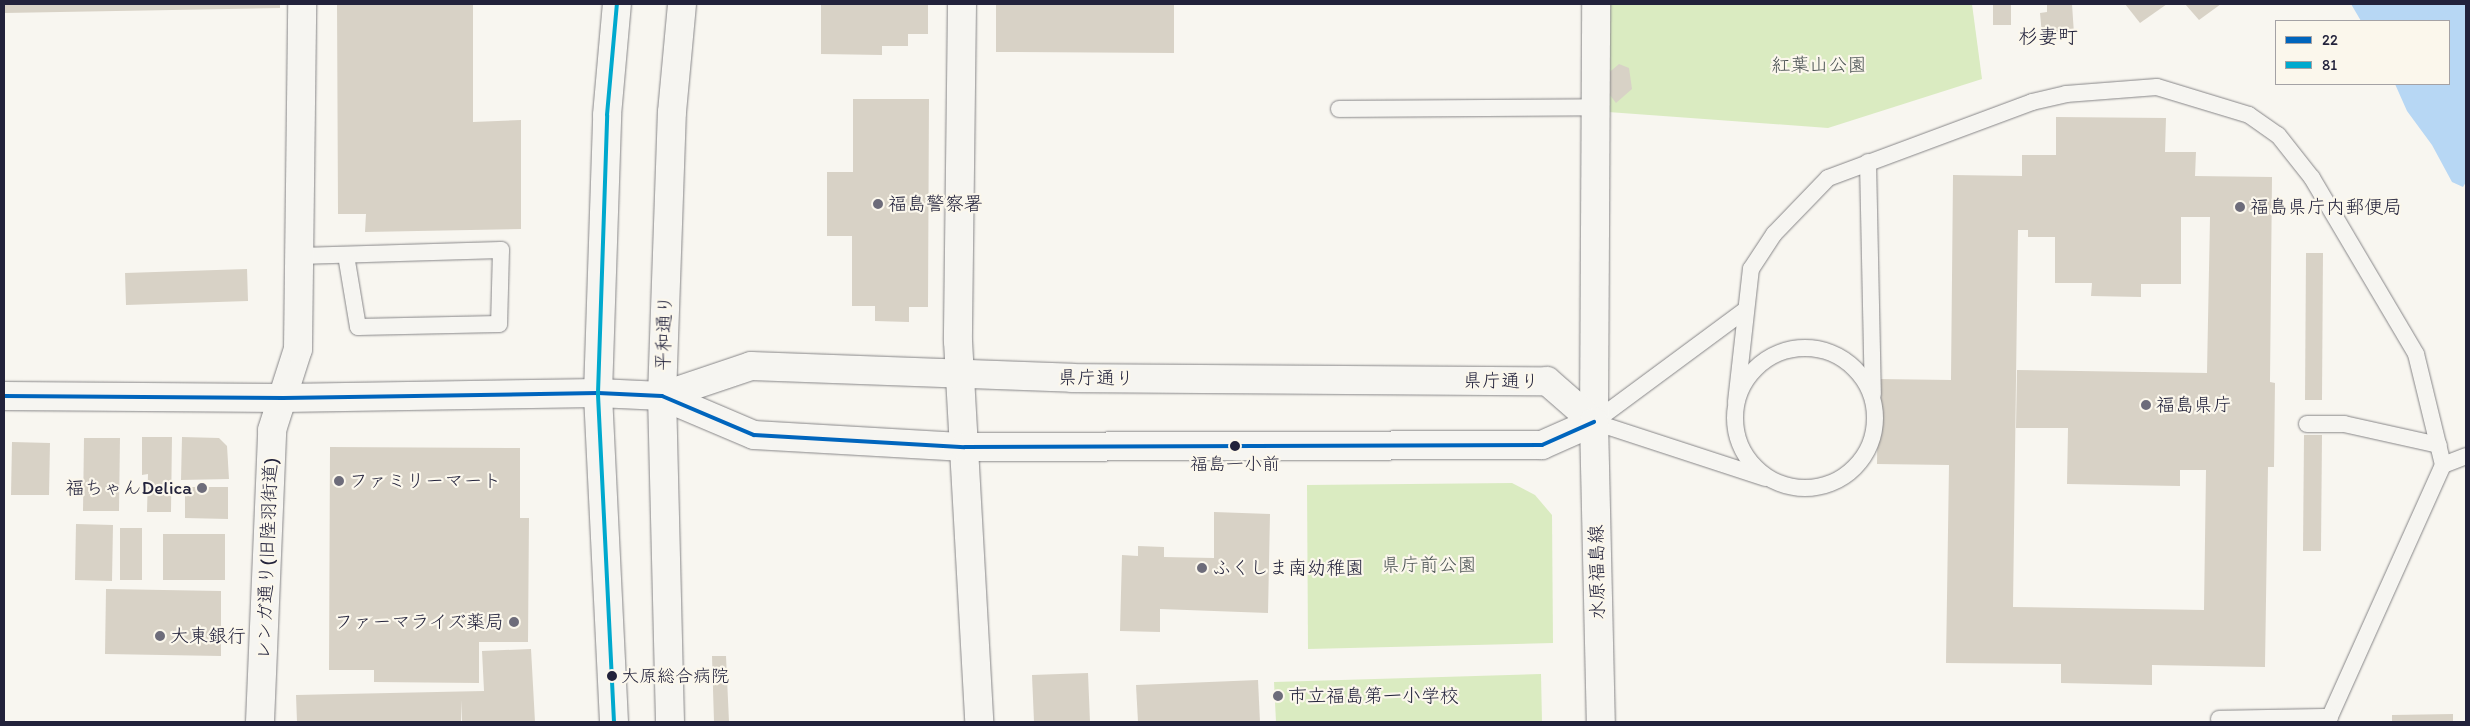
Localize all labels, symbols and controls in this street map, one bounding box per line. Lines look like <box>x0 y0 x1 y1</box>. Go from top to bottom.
legend <box>2275 20 2450 85</box>
district label: 杉妻町 <box>2018 24 2078 48</box>
text: 22 <box>2322 31 2338 49</box>
park label: 紅葉山公園 <box>1772 54 1866 76</box>
text: 81 <box>2322 56 2337 74</box>
place label: 福島警察署 <box>888 193 983 215</box>
place label: 福島県庁内郵便局 <box>2250 196 2402 218</box>
marker: 福島警察署 <box>872 198 884 210</box>
marker: 福島県庁内郵便局 <box>2234 201 2246 213</box>
street label: 平和通り <box>651 295 677 371</box>
street label: 県庁通り <box>1058 366 1134 390</box>
street label: 県庁通り <box>1463 369 1539 393</box>
place label: 福島県庁 <box>2156 394 2232 416</box>
marker: 福島県庁 <box>2140 399 2152 411</box>
marker: 福島一小前 <box>1230 441 1240 451</box>
place label: 福島一小前 <box>1190 453 1280 475</box>
street label: レンガ通り(旧陸羽街道) <box>252 457 282 661</box>
place label: ファミリーマート <box>349 470 501 492</box>
marker: ファミリーマート <box>333 475 345 487</box>
place label: 福ちゃんDelica <box>66 477 192 499</box>
marker: 福ちゃんDelica <box>196 482 208 494</box>
street label: 水原福島線 <box>1585 524 1609 620</box>
park label: 県庁前公園 <box>1382 554 1476 576</box>
place label: ふくしま南幼稚園 <box>1212 557 1364 579</box>
marker: ふくしま南幼稚園 <box>1196 562 1208 574</box>
place label: ファーマライズ薬局 <box>333 611 504 633</box>
marker: ファーマライズ薬局 <box>508 616 520 628</box>
place label: 大東銀行 <box>170 625 246 647</box>
marker: 大東銀行 <box>154 630 166 642</box>
place label: 大原総合病院 <box>621 665 729 687</box>
marker: 大原総合病院 <box>607 671 617 681</box>
place label: 市立福島第一小学校 <box>1288 685 1459 707</box>
marker: 市立福島第一小学校 <box>1272 690 1284 702</box>

